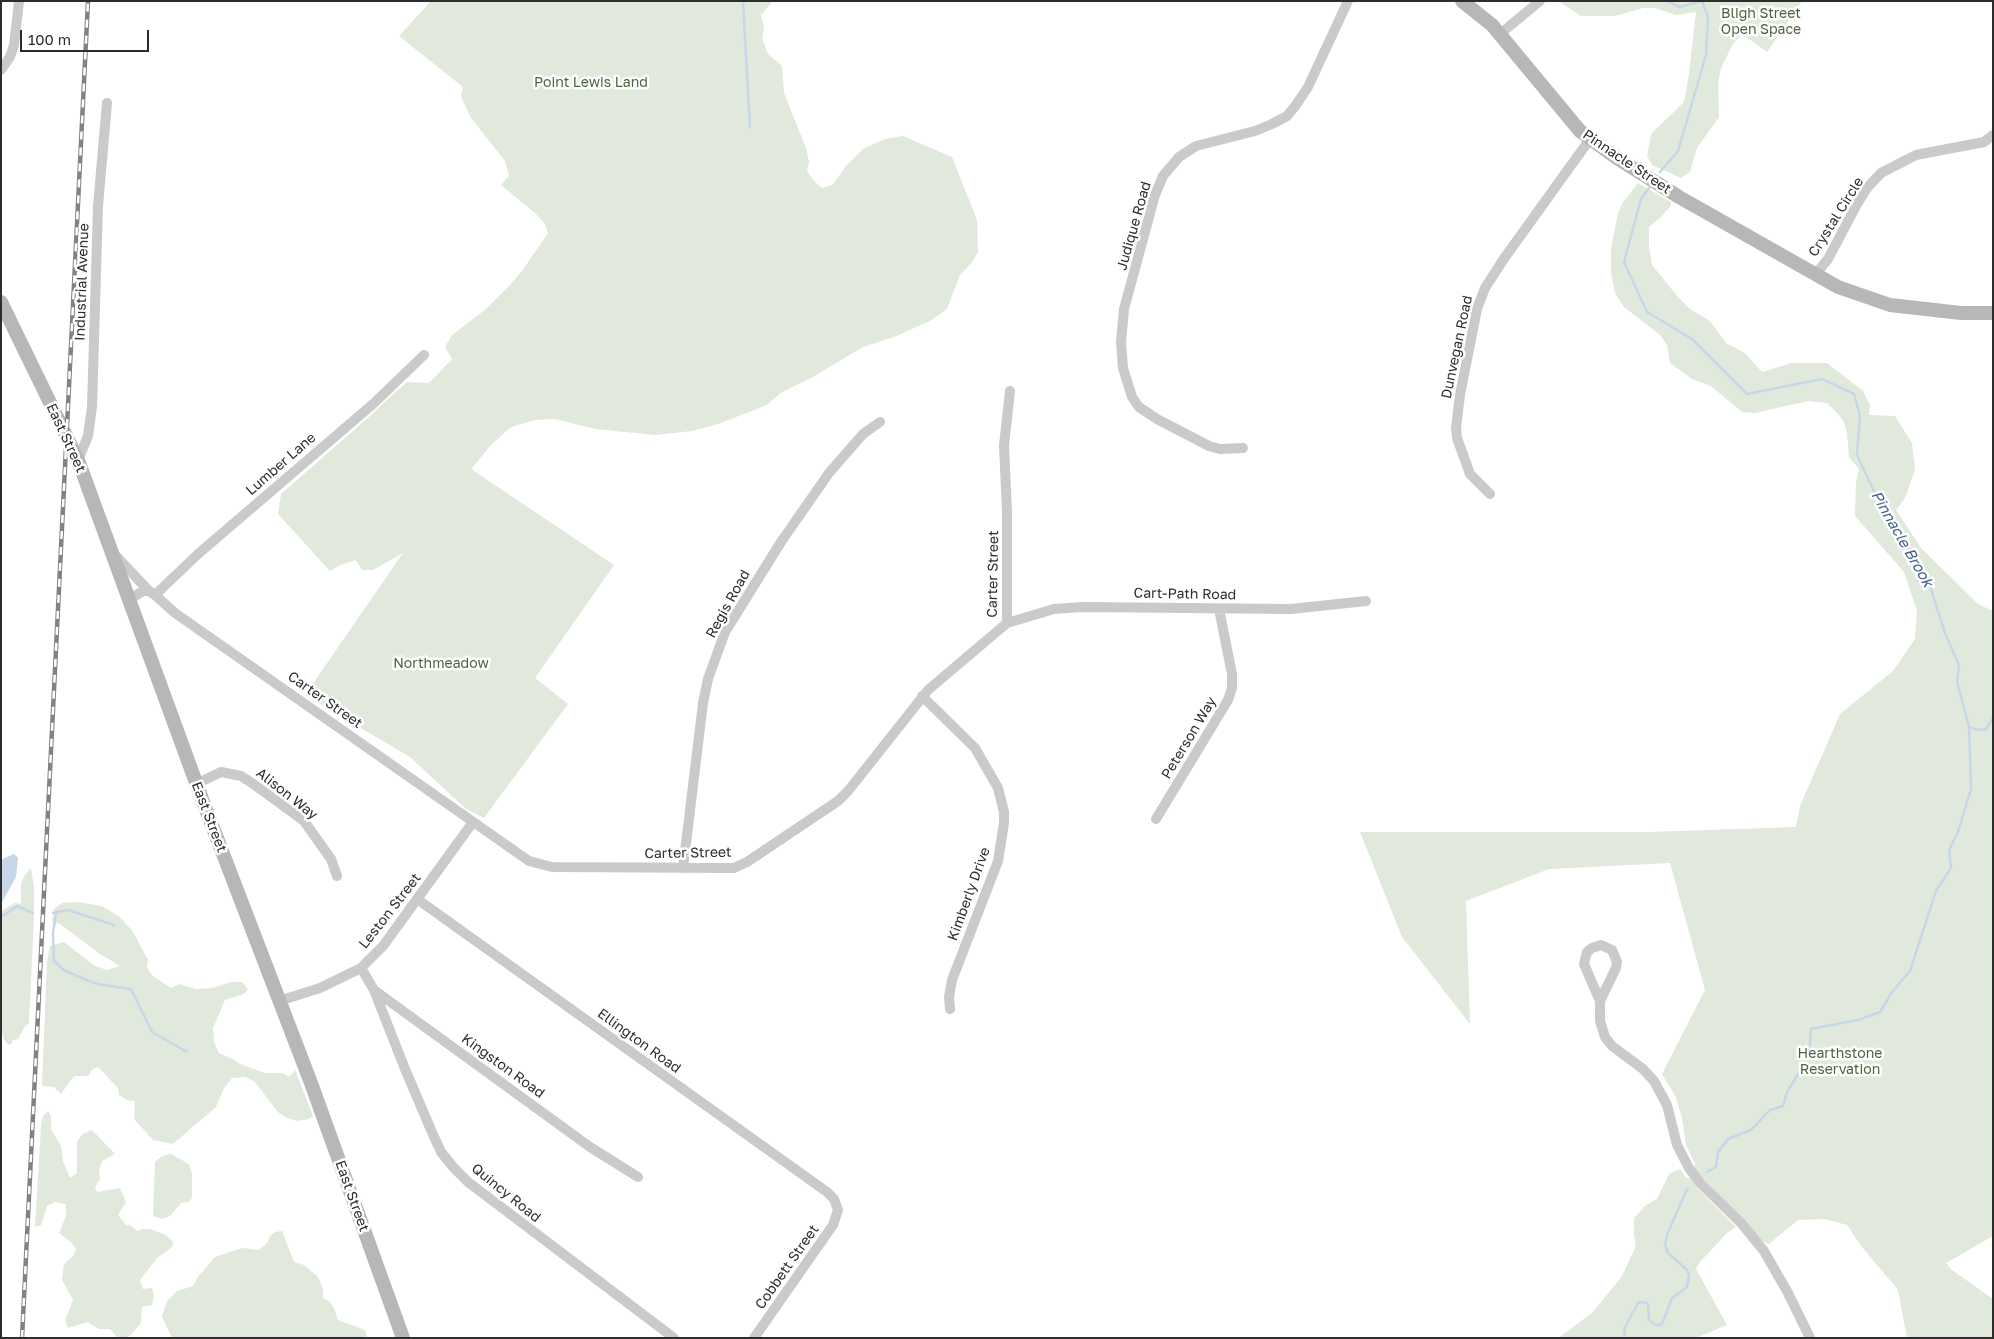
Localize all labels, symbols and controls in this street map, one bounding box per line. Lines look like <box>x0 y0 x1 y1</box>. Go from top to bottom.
park label: Bligh Street Open Space <box>1721 6 1801 38</box>
scale bar <box>22 20 151 52</box>
text: 100 m <box>28 30 71 48</box>
park label: Point Lewis Land <box>534 75 648 91</box>
street label: Pinnacle Street <box>1580 126 1674 198</box>
street label: Crystal Circle <box>1805 174 1867 260</box>
street label: Judique Road <box>1113 180 1155 272</box>
street label: Industrial Avenue <box>72 223 92 341</box>
street label: Dunvegan Road <box>1438 294 1476 400</box>
street label: East Street <box>43 401 89 475</box>
street label: Lumber Lane <box>243 429 319 499</box>
water label: Pinnacle Brook <box>1867 488 1937 590</box>
street label: Carter Street <box>984 530 1002 618</box>
street label: Regis Road <box>702 567 754 641</box>
street label: Cart-Path Road <box>1134 585 1236 603</box>
park label: Northmeadow <box>393 656 489 672</box>
street label: Carter Street <box>284 668 366 732</box>
street label: Peterson Way <box>1158 694 1220 782</box>
street label: Alison Way <box>253 765 321 823</box>
street label: East Street <box>188 779 230 855</box>
street label: Carter Street <box>644 844 732 862</box>
street label: Kimberly Drive <box>944 845 994 943</box>
street label: Leston Street <box>355 870 425 952</box>
street label: Ellington Road <box>594 1005 684 1077</box>
street label: Kingston Road <box>458 1030 548 1102</box>
park label: Hearthstone Reservation <box>1798 1046 1882 1078</box>
street label: East Street <box>331 1158 373 1234</box>
street label: Quincy Road <box>468 1160 544 1226</box>
street label: Cobbett Street <box>752 1222 822 1312</box>

